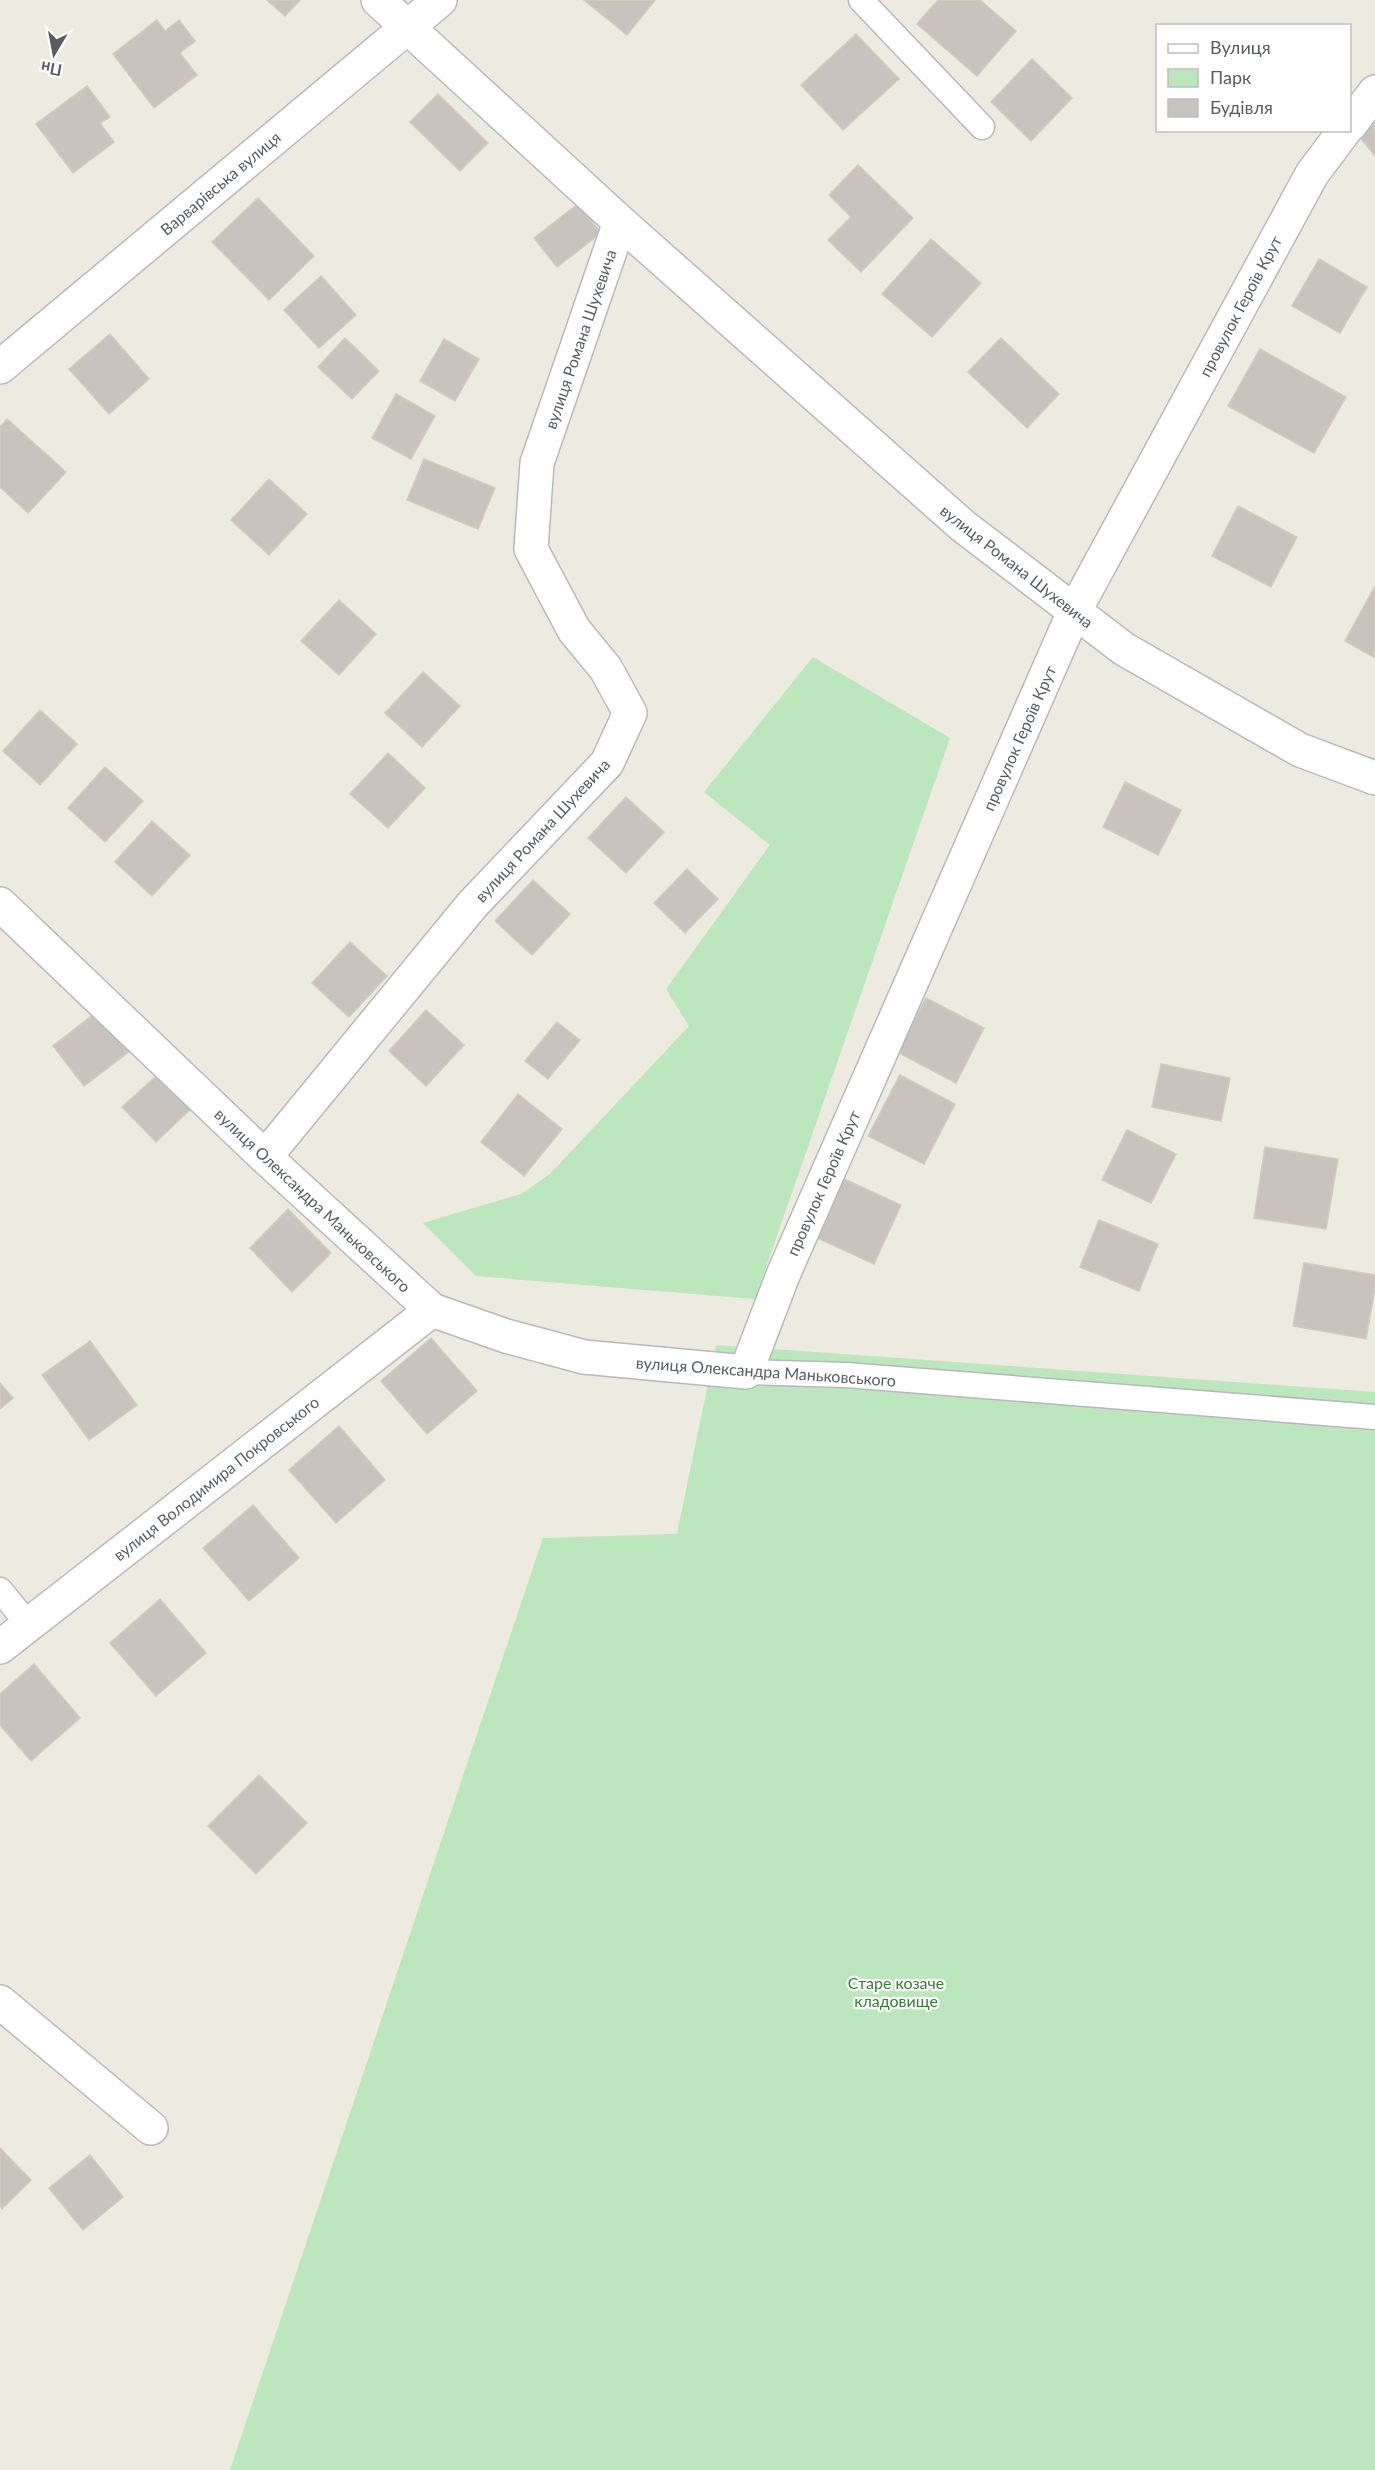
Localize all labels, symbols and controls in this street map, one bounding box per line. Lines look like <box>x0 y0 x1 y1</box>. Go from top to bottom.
north arrow <box>24 24 84 84</box>
legend <box>1156 24 1351 132</box>
text: Вулиця <box>1210 36 1271 58</box>
text: Пн <box>39 58 63 80</box>
text: Парк <box>1210 66 1252 88</box>
text: Будівля <box>1210 96 1273 118</box>
street label: Варварівська вулиця <box>156 127 284 239</box>
street label: провулок Героїв Крут <box>1195 232 1285 380</box>
street label: вулиця Романа Шухевича <box>540 247 620 431</box>
street label: вулиця Романа Шухевича <box>937 500 1097 632</box>
street label: провулок Героїв Крут <box>978 662 1060 814</box>
street label: вулиця Романа Шухевича <box>471 755 613 905</box>
street label: вулиця Олександра Маньковського <box>211 1104 415 1296</box>
street label: провулок Героїв Крут <box>782 1107 864 1259</box>
street label: вулиця Олександра Маньковського <box>635 1352 897 1390</box>
street label: вулиця Володимира Покровського <box>109 1392 323 1564</box>
park label: Старе козаче кладовище <box>848 1973 944 2010</box>

